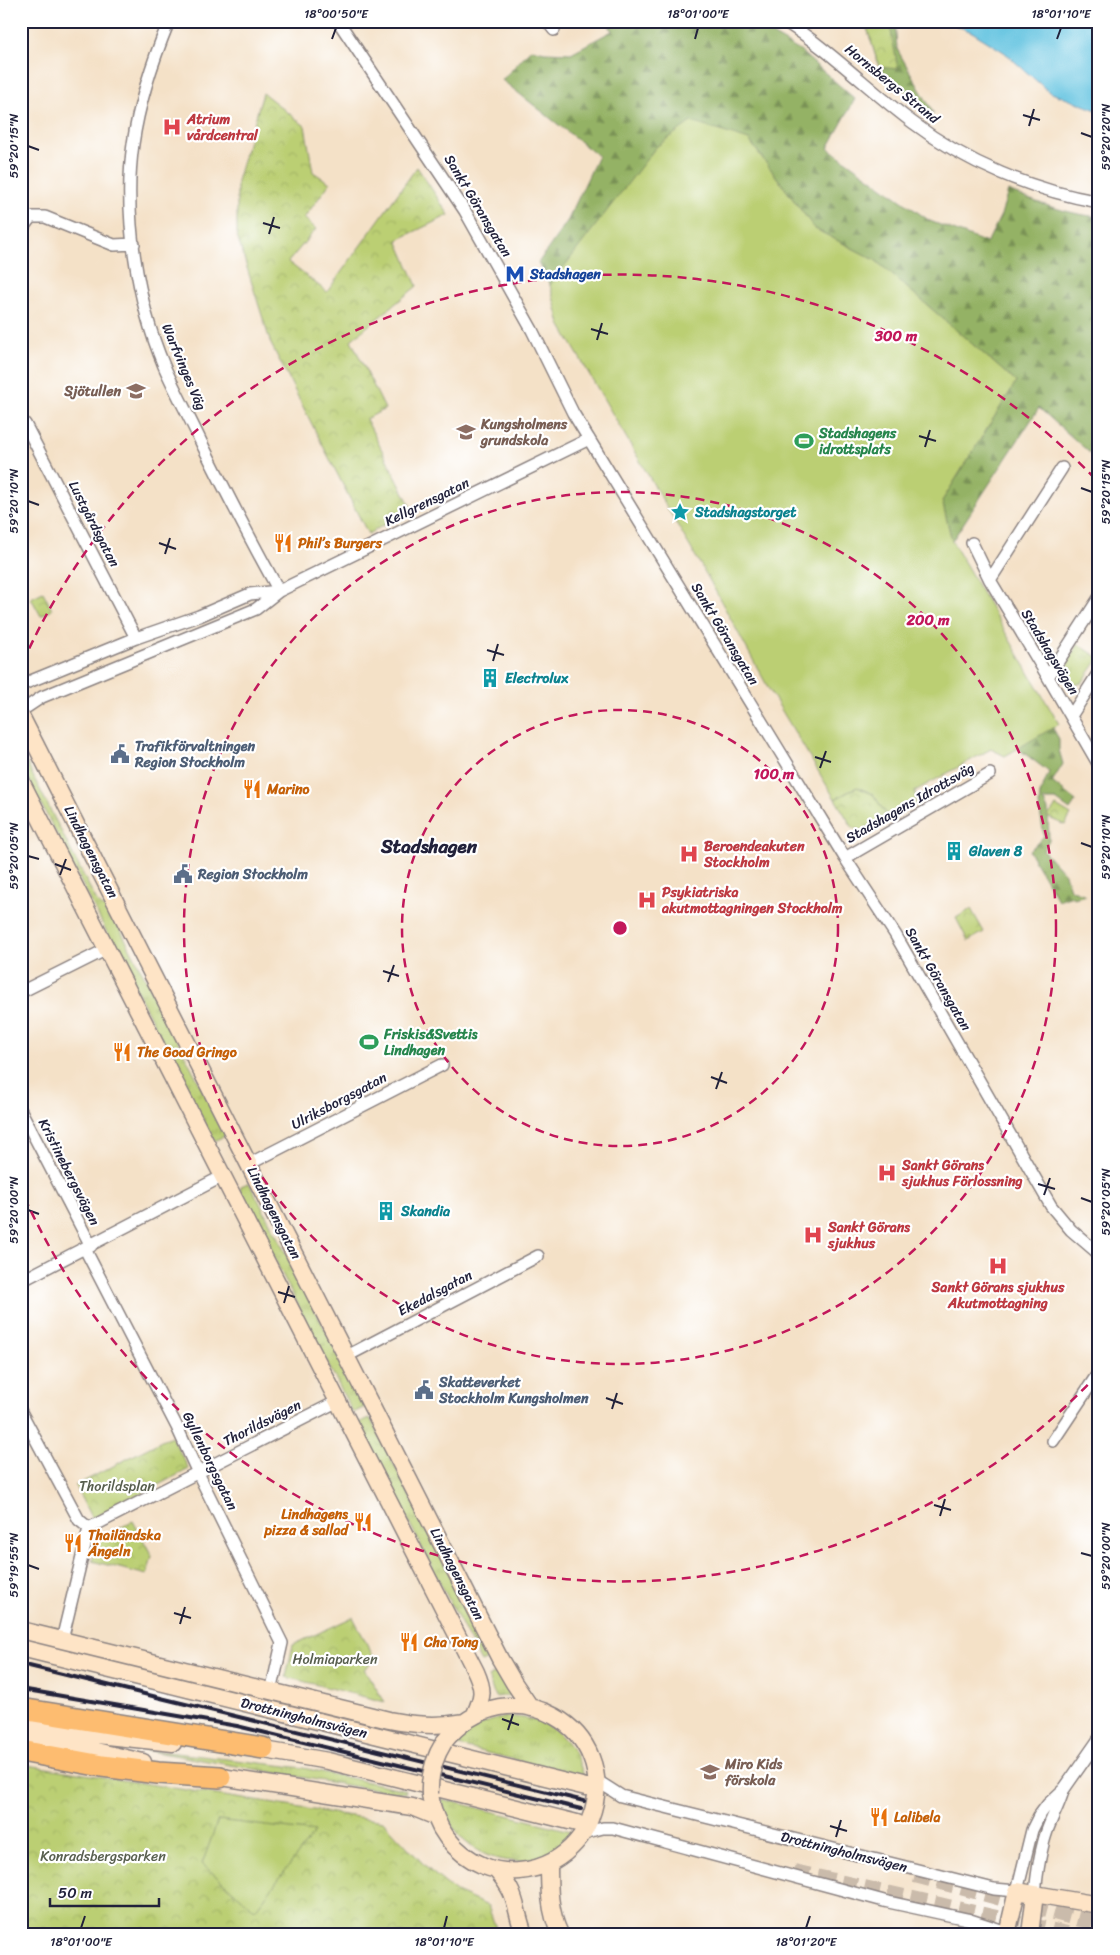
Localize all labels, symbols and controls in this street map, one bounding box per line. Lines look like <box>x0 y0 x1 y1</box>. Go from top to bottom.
text: 18°00'50"E <box>304 3 369 25</box>
text: 18°01'00"E <box>667 3 730 25</box>
text: 18°01'10"E <box>1031 3 1092 25</box>
street label: Hornsbergs Strand <box>839 38 946 131</box>
text: 59°20'20"N <box>1095 103 1117 170</box>
place label: Atrium vårdcentral <box>186 107 259 148</box>
text: 59°20'15"N <box>3 113 25 178</box>
hospital icon: Atrium vårdcentral <box>161 116 183 138</box>
street label: Sankt Göransgatan <box>437 149 519 263</box>
place label: Stadshagen <box>529 262 601 287</box>
metro station icon: Stadshagen <box>504 263 526 285</box>
street label: Warfvinges Väg <box>154 320 214 414</box>
text: 300 m <box>874 323 918 349</box>
place label: Sjötullen <box>63 379 121 404</box>
school or university icon: Sjötullen <box>125 380 147 402</box>
place label: Kungsholmens grundskola <box>479 412 568 453</box>
school or university icon: Kungsholmens grundskola <box>455 421 477 443</box>
place label: Stadshagens idrottsplats <box>818 421 897 462</box>
sports icon: Stadshagens idrottsplats <box>793 430 815 452</box>
text: 59°20'15"N <box>1095 459 1117 524</box>
text: 59°20'10"N <box>3 468 25 533</box>
street label: Kellgrensgatan <box>380 470 474 533</box>
street label: Lustgårdsgatan <box>61 476 127 572</box>
place label: Stadshagstorget <box>694 500 797 525</box>
place icon: Stadshagstorget <box>669 501 691 523</box>
place label: Phil’s Burgers <box>298 531 383 556</box>
restaurant icon: Phil’s Burgers <box>272 532 294 554</box>
street label: Sankt Göransgatan <box>684 577 766 691</box>
street label: Stadshagsvägen <box>1014 604 1086 700</box>
text: 200 m <box>905 607 950 633</box>
place label: Electrolux <box>505 666 569 691</box>
building icon: Electrolux <box>479 667 501 689</box>
place label: Trafikförvaltningen Region Stockholm <box>134 734 255 775</box>
public building icon: Trafikförvaltningen Region Stockholm <box>109 743 131 765</box>
street label: Stadshagens Idrottsväg <box>841 756 979 850</box>
text: 100 m <box>754 761 795 787</box>
place label: Marino <box>266 777 310 802</box>
restaurant icon: Marino <box>241 778 263 800</box>
street label: Lindhagensgatan <box>57 801 125 903</box>
text: 59°20'10"N <box>1095 814 1117 879</box>
text: 59°20'05"N <box>3 822 25 890</box>
district label: Stadshagen <box>380 830 478 863</box>
place label: Beroendeakuten Stockholm <box>703 834 805 875</box>
place label: Glaven 8 <box>968 839 1023 864</box>
building icon: Glaven 8 <box>943 840 965 862</box>
hospital icon: Beroendeakuten Stockholm <box>678 843 700 865</box>
place label: Region Stockholm <box>197 862 308 887</box>
public building icon: Region Stockholm <box>172 863 194 885</box>
place label: Psykiatriska akutmottagningen Stockholm <box>661 880 843 921</box>
hospital icon: Psykiatriska akutmottagningen Stockholm <box>636 889 658 911</box>
centre of rings <box>611 919 629 937</box>
street label: Sankt Göransgatan <box>898 922 978 1036</box>
place label: Friskis&Svettis Lindhagen <box>383 1022 478 1063</box>
sports icon: Friskis&Svettis Lindhagen <box>358 1031 380 1053</box>
place label: The Good Gringo <box>137 1040 238 1065</box>
restaurant icon: The Good Gringo <box>111 1041 133 1063</box>
street label: Ulriksborgsgatan <box>287 1065 392 1137</box>
street label: Kristinebergsvägen <box>31 1114 107 1230</box>
place label: Sankt Görans sjukhus Förlossning <box>901 1153 1023 1194</box>
street label: Lindhagensgatan <box>240 1162 308 1264</box>
hospital icon: Sankt Görans sjukhus Förlossning <box>876 1162 898 1184</box>
text: 59°20'05"N <box>1095 1168 1117 1236</box>
text: 59°20'00"N <box>3 1176 25 1244</box>
place label: Skandia <box>400 1199 451 1224</box>
building icon: Skandia <box>375 1200 397 1222</box>
place label: Sankt Görans sjukhus <box>827 1215 910 1256</box>
hospital icon: Sankt Görans sjukhus <box>802 1224 824 1246</box>
hospital icon: Sankt Görans sjukhus Akutmottagning <box>987 1255 1009 1277</box>
street label: Ekedalsgatan <box>393 1263 477 1323</box>
place label: Sankt Görans sjukhus Akutmottagning <box>931 1275 1065 1316</box>
place label: Skatteverket Stockholm Kungsholmen <box>438 1370 589 1411</box>
public building icon: Skatteverket Stockholm Kungsholmen <box>413 1379 435 1401</box>
street label: Thorildsvägen <box>218 1392 306 1453</box>
street label: Gyllenborgsgatan <box>175 1407 245 1515</box>
park label: Thorildsplan <box>79 1474 155 1499</box>
place label: Lindhagens pizza & sallad <box>263 1502 350 1543</box>
restaurant icon: Lindhagens pizza & sallad <box>352 1511 374 1533</box>
text: 59°20'00"N <box>1095 1522 1117 1590</box>
place label: Thailändska Ängeln <box>87 1523 161 1564</box>
street label: Lindhagensgatan <box>423 1523 491 1625</box>
text: 59°19'55"N <box>3 1532 25 1597</box>
restaurant icon: Thailändska Ängeln <box>62 1532 84 1554</box>
place label: Cha Tong <box>423 1630 479 1655</box>
restaurant icon: Cha Tong <box>398 1631 420 1653</box>
park label: Holmiaparken <box>292 1647 378 1672</box>
street label: Drottningholmsvägen <box>238 1690 370 1746</box>
place label: Miro Kids förskola <box>724 1752 783 1793</box>
school or university icon: Miro Kids förskola <box>699 1761 721 1783</box>
place label: Lalibela <box>894 1805 941 1830</box>
restaurant icon: Lalibela <box>868 1806 890 1828</box>
street label: Drottningholmsvägen <box>778 1824 910 1880</box>
park label: Konradsbergsparken <box>40 1844 166 1869</box>
scale bar <box>50 1875 159 1907</box>
text: 50 m <box>58 1880 93 1906</box>
text: 18°01'00"E <box>50 1931 113 1953</box>
text: 18°01'10"E <box>414 1931 475 1953</box>
text: 18°01'20"E <box>776 1931 838 1953</box>

